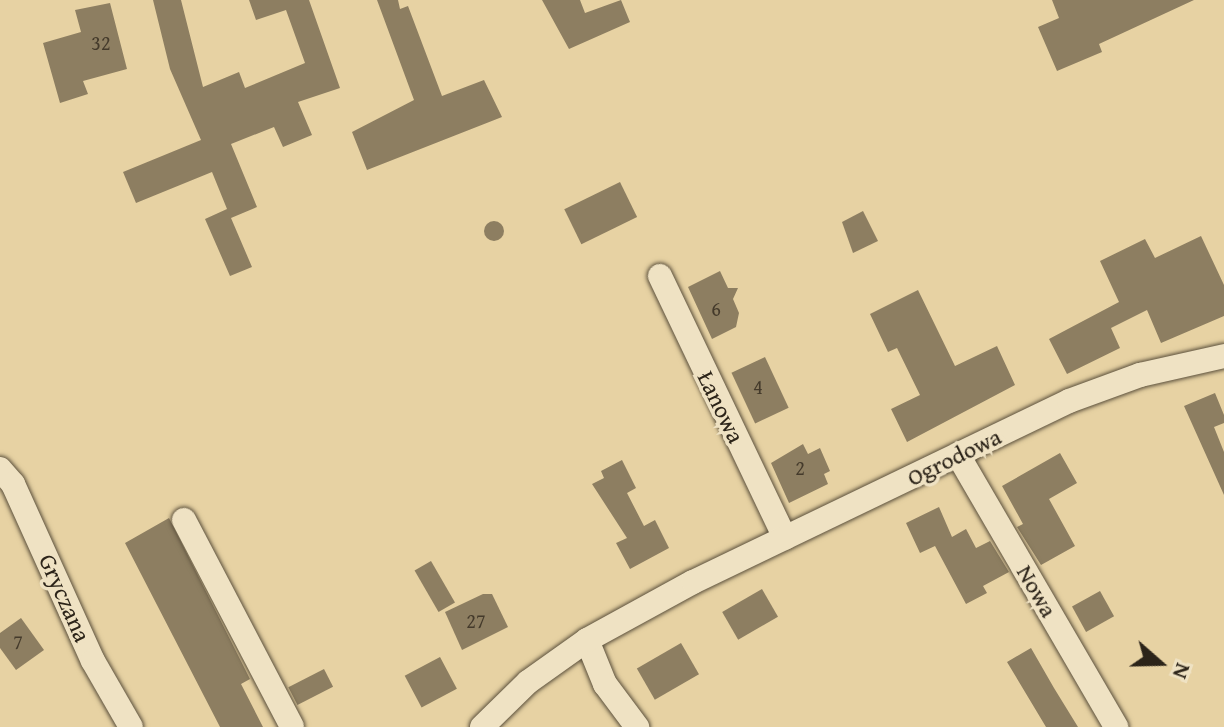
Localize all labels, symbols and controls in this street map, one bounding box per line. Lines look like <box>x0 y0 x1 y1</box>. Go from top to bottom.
house number: 32 <box>91 30 111 54</box>
house number: 6 <box>711 296 721 320</box>
street label: Łanowa <box>691 366 751 448</box>
house number: 4 <box>753 374 763 398</box>
street label: Ogrodowa <box>902 422 1006 492</box>
house number: 2 <box>795 455 805 479</box>
street label: Gryczana <box>33 550 97 646</box>
street label: Nowa <box>1011 560 1063 622</box>
house number: 27 <box>466 608 486 632</box>
north arrow <box>1120 623 1200 703</box>
house number: 7 <box>13 629 23 653</box>
text: N <box>1165 659 1200 684</box>

